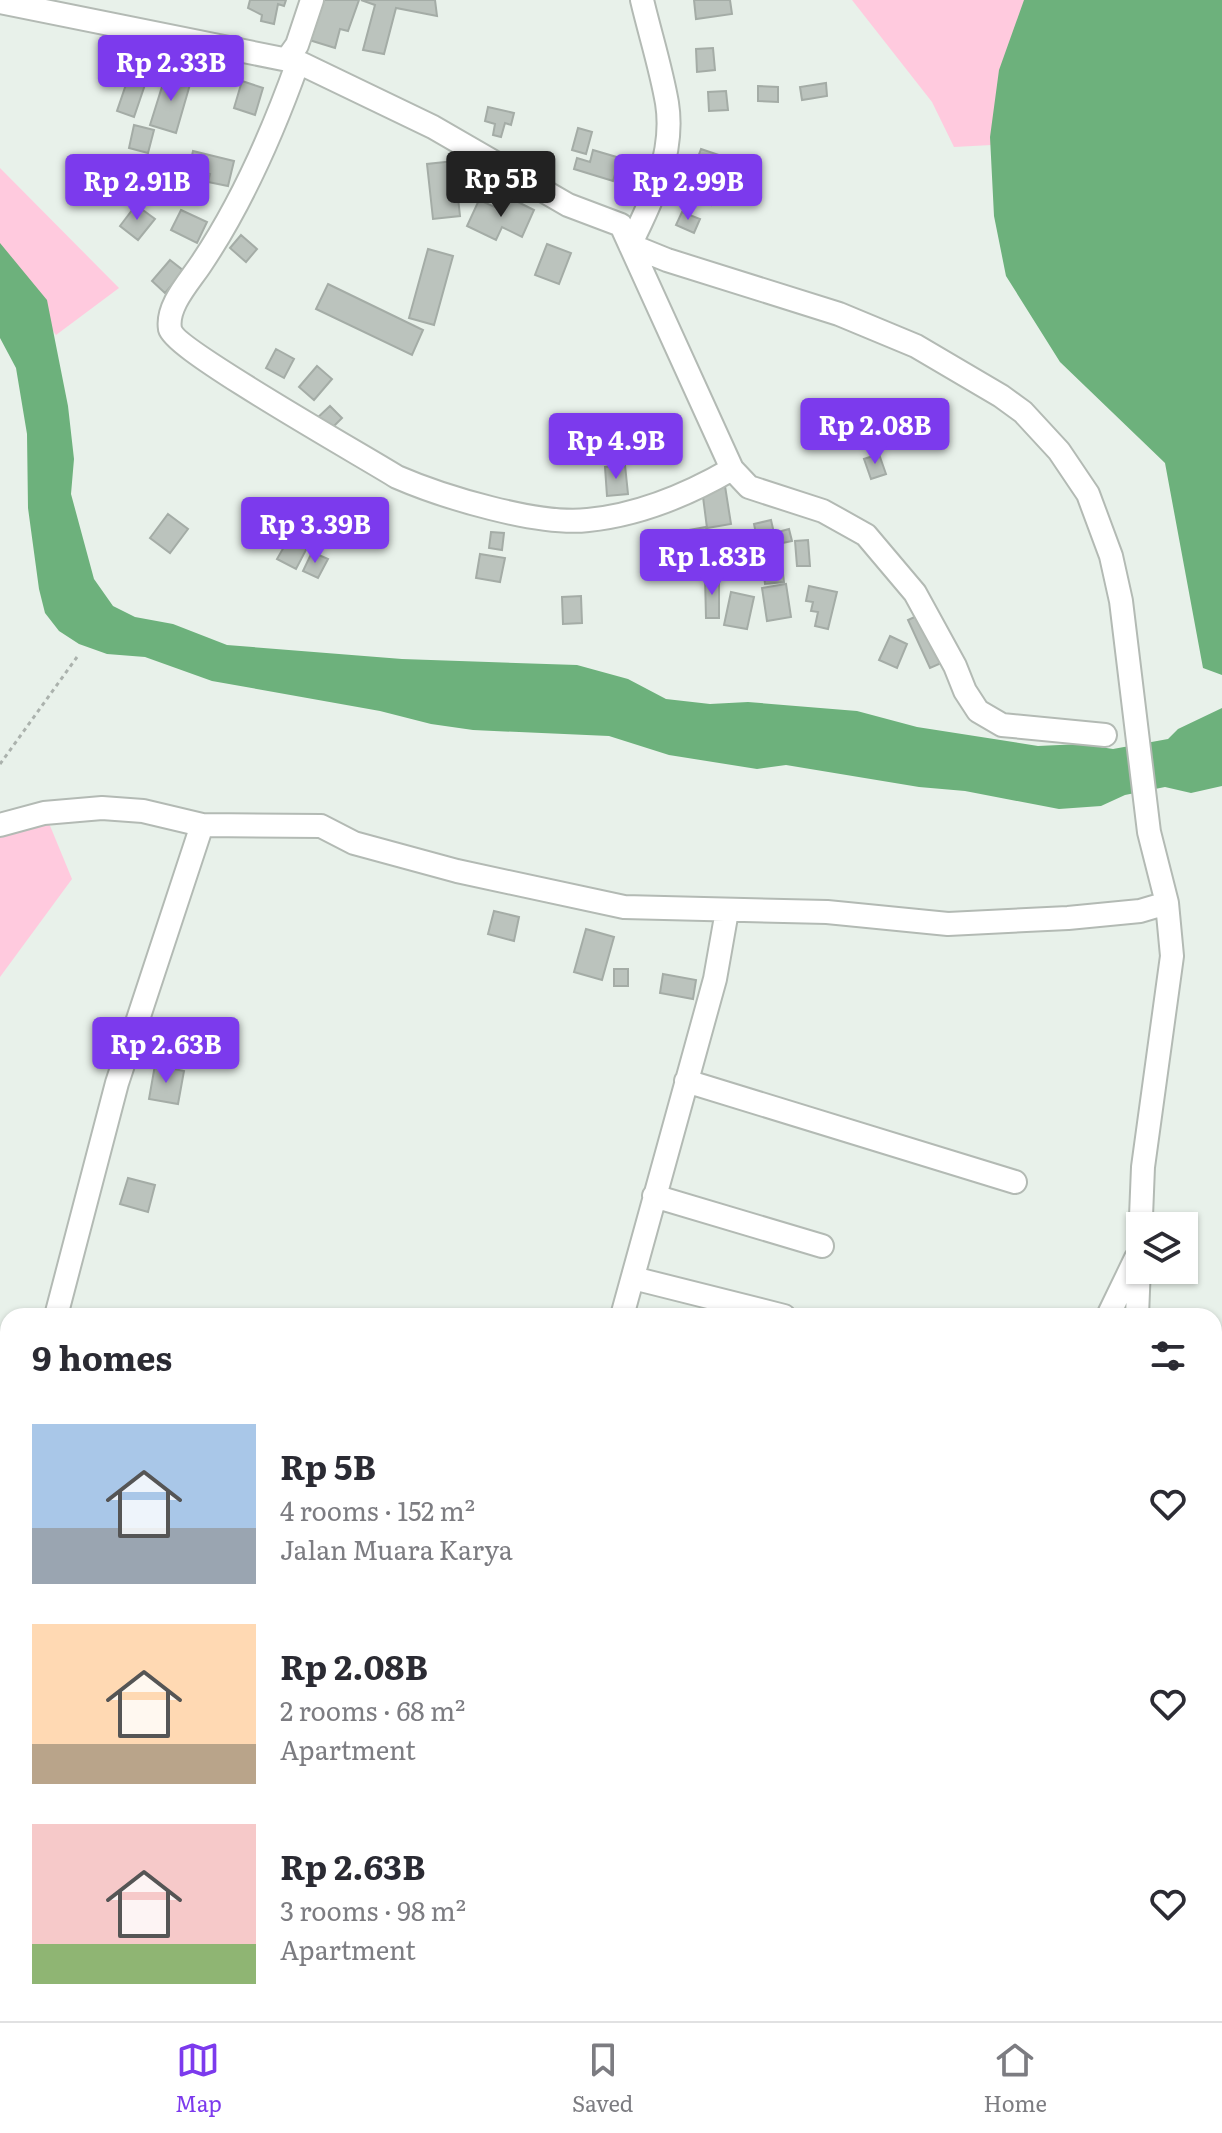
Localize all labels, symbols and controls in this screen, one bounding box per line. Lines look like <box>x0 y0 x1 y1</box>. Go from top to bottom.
pin: Rp 2.33B <box>88 35 254 103</box>
text: Rp 2.33B <box>116 41 226 80</box>
pin: Rp 5B <box>445 151 557 219</box>
pin: Rp 2.91B <box>54 154 220 222</box>
pin: Rp 2.99B <box>605 154 771 222</box>
text: Rp 5B <box>464 157 538 196</box>
text: Rp 2.91B <box>83 160 191 199</box>
text: Rp 2.99B <box>632 160 744 199</box>
pin: Rp 2.08B <box>792 398 958 466</box>
text: Rp 2.08B <box>818 404 932 443</box>
pin: Rp 4.9B <box>542 413 690 481</box>
text: Rp 4.9B <box>567 419 665 458</box>
pin: Rp 3.39B <box>232 497 398 565</box>
text: Rp 3.39B <box>259 503 371 542</box>
pin: Rp 1.83B <box>629 529 795 597</box>
text: Rp 1.83B <box>658 535 766 574</box>
pin: Rp 2.63B <box>83 1017 249 1085</box>
text: Rp 2.63B <box>110 1023 222 1062</box>
map controls <box>1126 1212 1198 1284</box>
button: layers <box>1126 1212 1198 1284</box>
text: 9 homes <box>32 1331 172 1381</box>
icon: filters <box>1146 1334 1190 1378</box>
text: Rp 5B <box>280 1440 376 1490</box>
icon: home <box>96 1456 192 1552</box>
icon: heart <box>1146 1482 1190 1526</box>
text: 4 rooms · 152 m² <box>280 1490 475 1529</box>
text: Jalan Muara Karya <box>280 1529 513 1568</box>
text: Rp 2.08B <box>280 1640 428 1690</box>
icon: home <box>96 1656 192 1752</box>
icon: heart <box>1146 1682 1190 1726</box>
text: 2 rooms · 68 m² <box>280 1690 465 1729</box>
text: Apartment <box>280 1729 416 1768</box>
text: Rp 2.63B <box>280 1840 426 1890</box>
icon: home <box>96 1856 192 1952</box>
icon: heart <box>1146 1882 1190 1926</box>
text: 3 rooms · 98 m² <box>280 1890 466 1929</box>
text: Apartment <box>280 1929 416 1968</box>
tab: Map <box>175 2038 222 2119</box>
tab: Saved <box>572 2038 633 2119</box>
tab: Home <box>983 2038 1047 2119</box>

